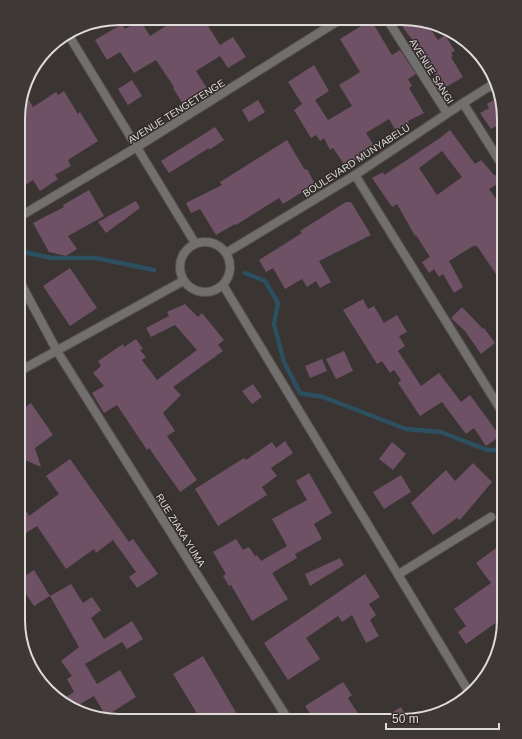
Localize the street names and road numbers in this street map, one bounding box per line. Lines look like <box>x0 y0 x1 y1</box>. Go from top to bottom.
street label: AVENUE SANGI <box>407 37 456 106</box>
street label: AVENUE TENGETENGE <box>126 77 227 146</box>
street label: BOULEVARD MUNYABELU <box>301 122 412 199</box>
street label: RUE ZIAKA YUMA <box>154 492 208 569</box>

